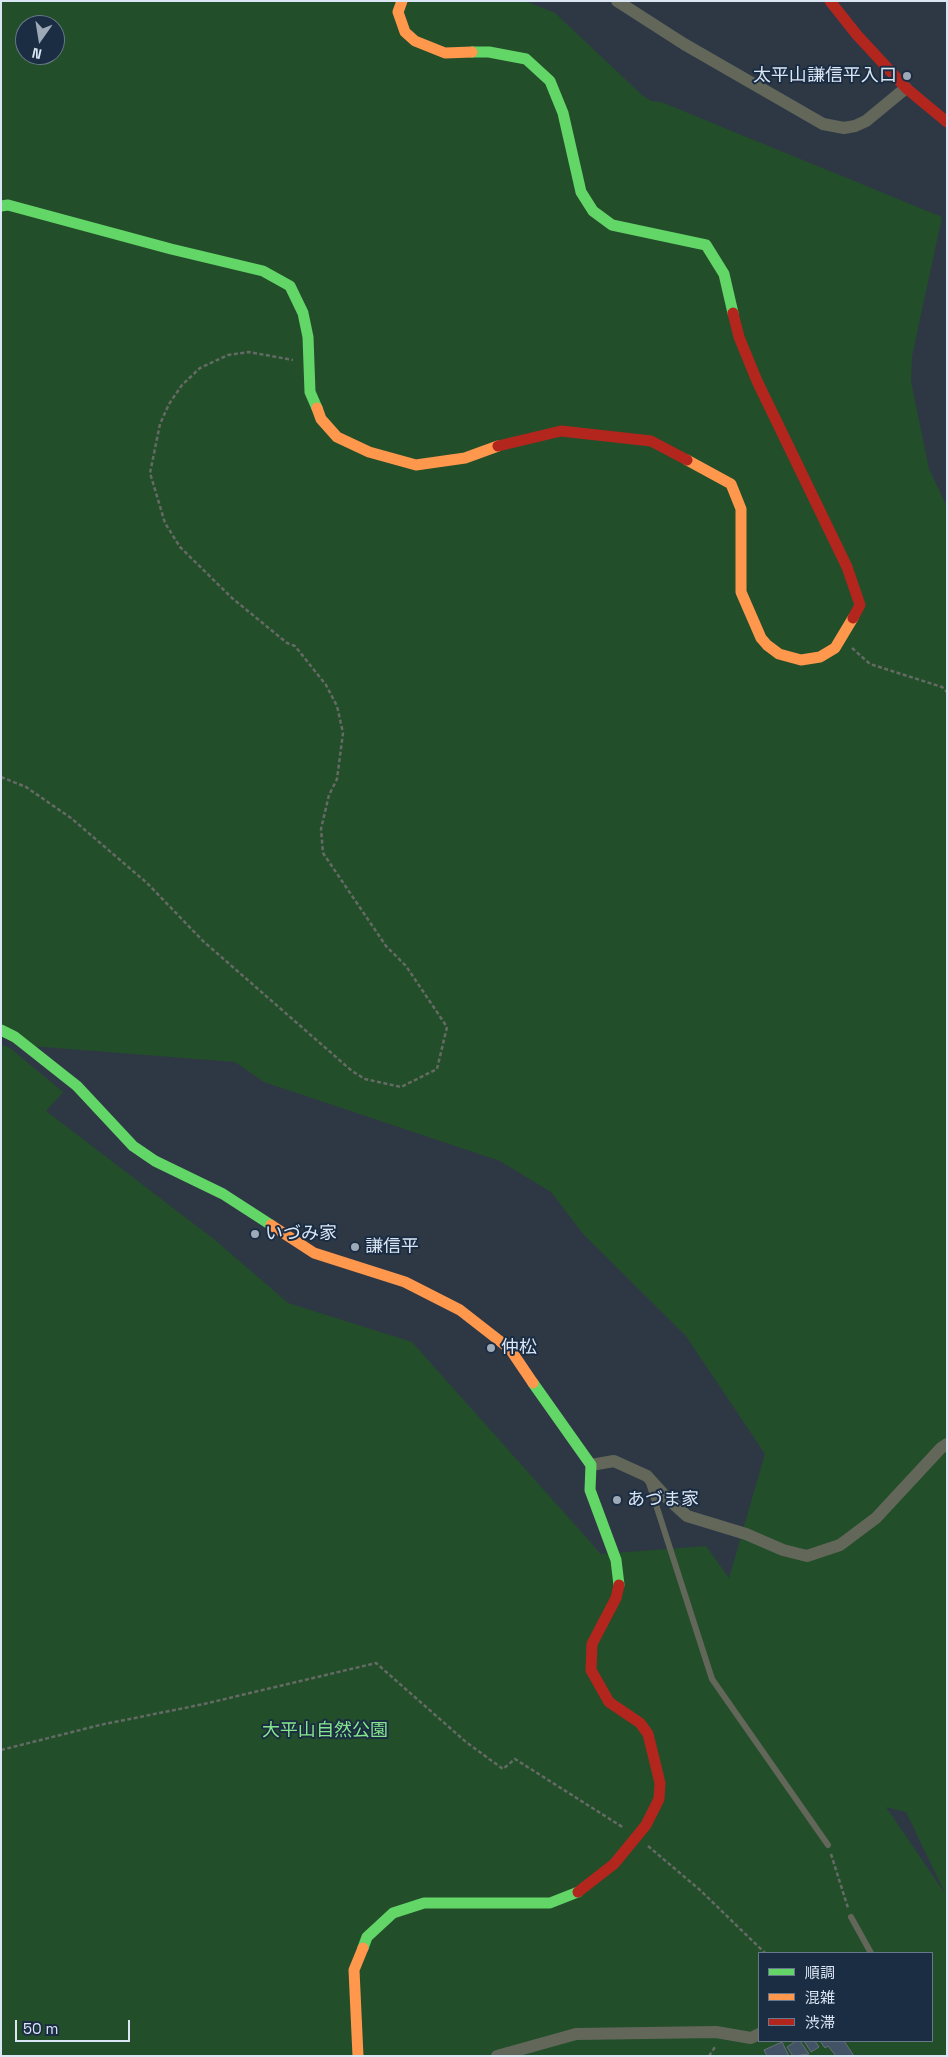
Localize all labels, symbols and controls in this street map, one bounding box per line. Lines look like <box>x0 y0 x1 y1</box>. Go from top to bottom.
north arrow <box>15 15 65 65</box>
text: N <box>30 44 43 63</box>
place label: 太平山謙信平入口 <box>753 65 897 87</box>
marker: 太平山謙信平入口 <box>901 70 913 82</box>
place label: いづみ家 <box>265 1223 337 1245</box>
marker: いづみ家 <box>249 1228 261 1240</box>
place label: 謙信平 <box>365 1236 419 1258</box>
marker: 謙信平 <box>349 1241 361 1253</box>
place label: 仲松 <box>501 1337 537 1359</box>
marker: 仲松 <box>485 1342 497 1354</box>
place label: あづま家 <box>627 1489 699 1511</box>
marker: あづま家 <box>611 1494 623 1506</box>
park label: 大平山自然公園 <box>262 1720 388 1742</box>
legend <box>758 1952 933 2042</box>
text: 順調 <box>805 1963 835 1982</box>
text: 混雑 <box>805 1988 835 2007</box>
scale bar <box>18 2010 132 2042</box>
text: 渋滞 <box>805 2013 835 2032</box>
text: 50 m <box>23 2019 58 2038</box>

